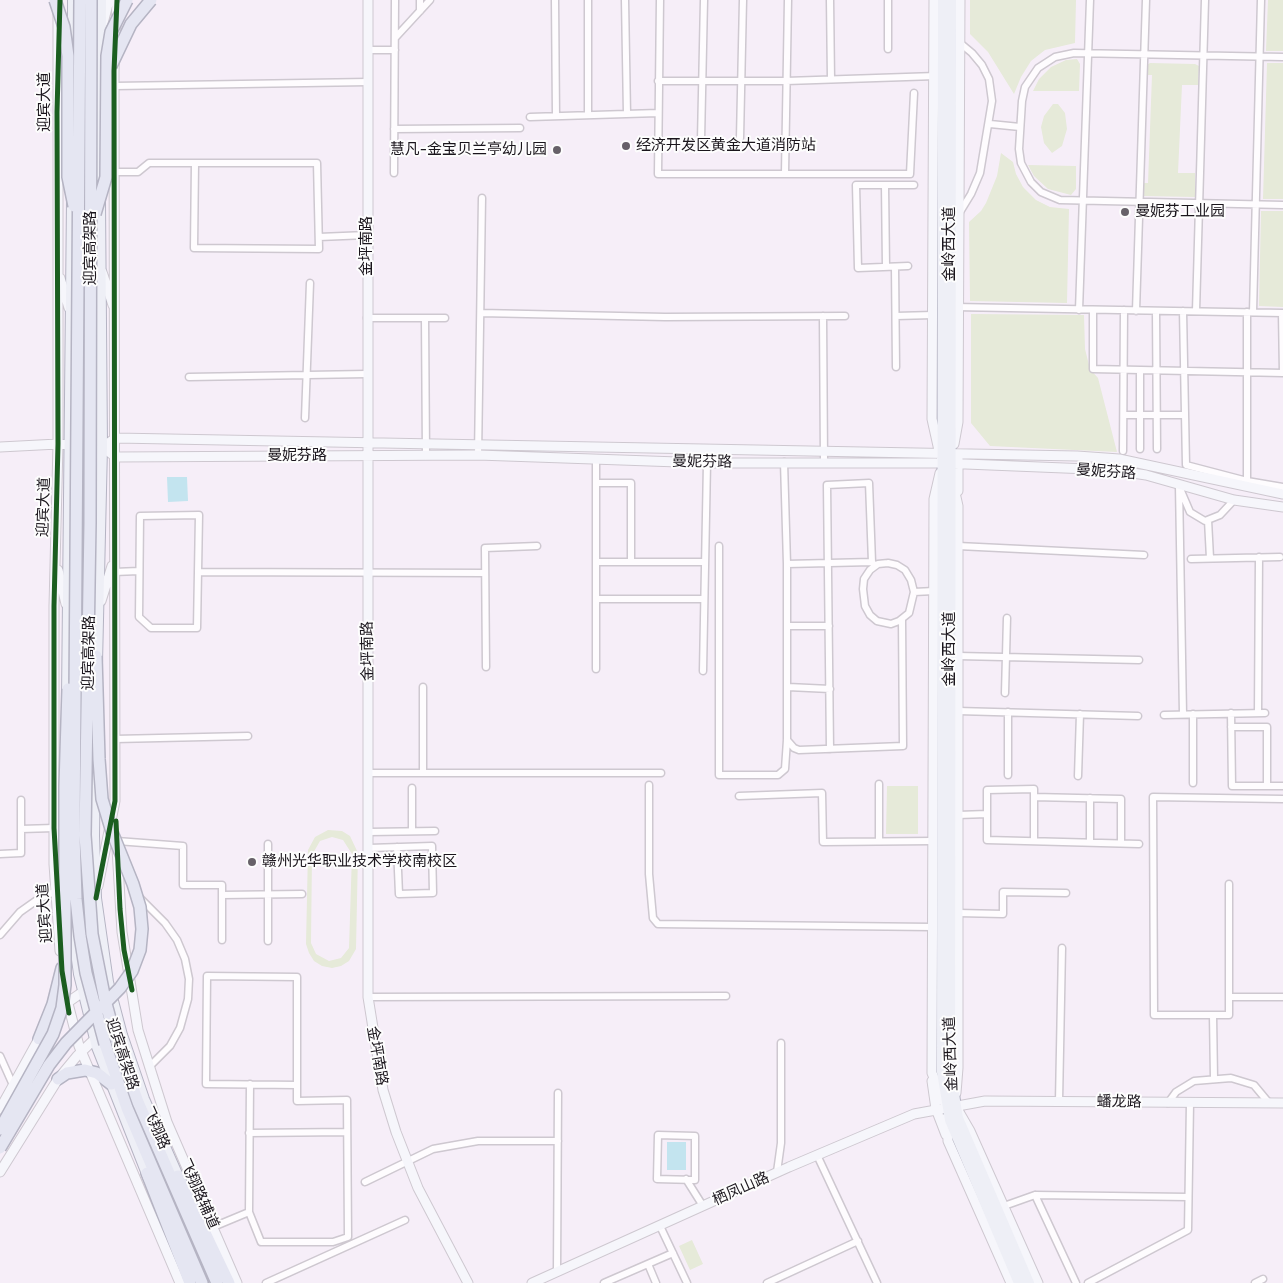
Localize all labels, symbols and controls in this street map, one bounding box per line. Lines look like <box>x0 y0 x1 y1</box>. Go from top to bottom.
street label: 迎宾大道 <box>36 72 54 132</box>
place label: 经济开发区黄金大道消防站 <box>636 137 816 155</box>
marker: 经济开发区黄金大道消防站 <box>620 140 632 152</box>
place label: 慧凡-金宝贝兰亭幼儿园 <box>390 141 547 159</box>
marker: 慧凡-金宝贝兰亭幼儿园 <box>551 144 563 156</box>
place label: 曼妮芬工业园 <box>1135 203 1225 221</box>
marker: 曼妮芬工业园 <box>1119 206 1131 218</box>
street label: 金岭西大道 <box>941 207 959 281</box>
street label: 迎宾高架路 <box>82 211 100 285</box>
street label: 金坪南路 <box>358 216 376 276</box>
street label: 曼妮芬路 <box>267 447 327 465</box>
street label: 曼妮芬路 <box>672 452 732 472</box>
street label: 曼妮芬路 <box>1075 461 1137 483</box>
street label: 迎宾大道 <box>34 477 54 537</box>
street label: 金岭西大道 <box>941 612 959 686</box>
street label: 迎宾高架路 <box>79 615 99 691</box>
street label: 金坪南路 <box>358 621 378 681</box>
place label: 赣州光华职业技术学校南校区 <box>262 853 457 871</box>
marker: 赣州光华职业技术学校南校区 <box>246 856 258 868</box>
street label: 迎宾大道 <box>34 882 56 944</box>
street label: 迎宾高架路 <box>102 1016 142 1092</box>
street label: 金岭西大道 <box>941 1016 961 1092</box>
street label: 金坪南路 <box>363 1025 391 1087</box>
street label: 蟠龙路 <box>1096 1093 1142 1111</box>
street label: 飞翔路 <box>139 1104 173 1152</box>
street label: 飞翔路辅道 <box>176 1156 222 1232</box>
street label: 栖凤山路 <box>710 1169 772 1209</box>

